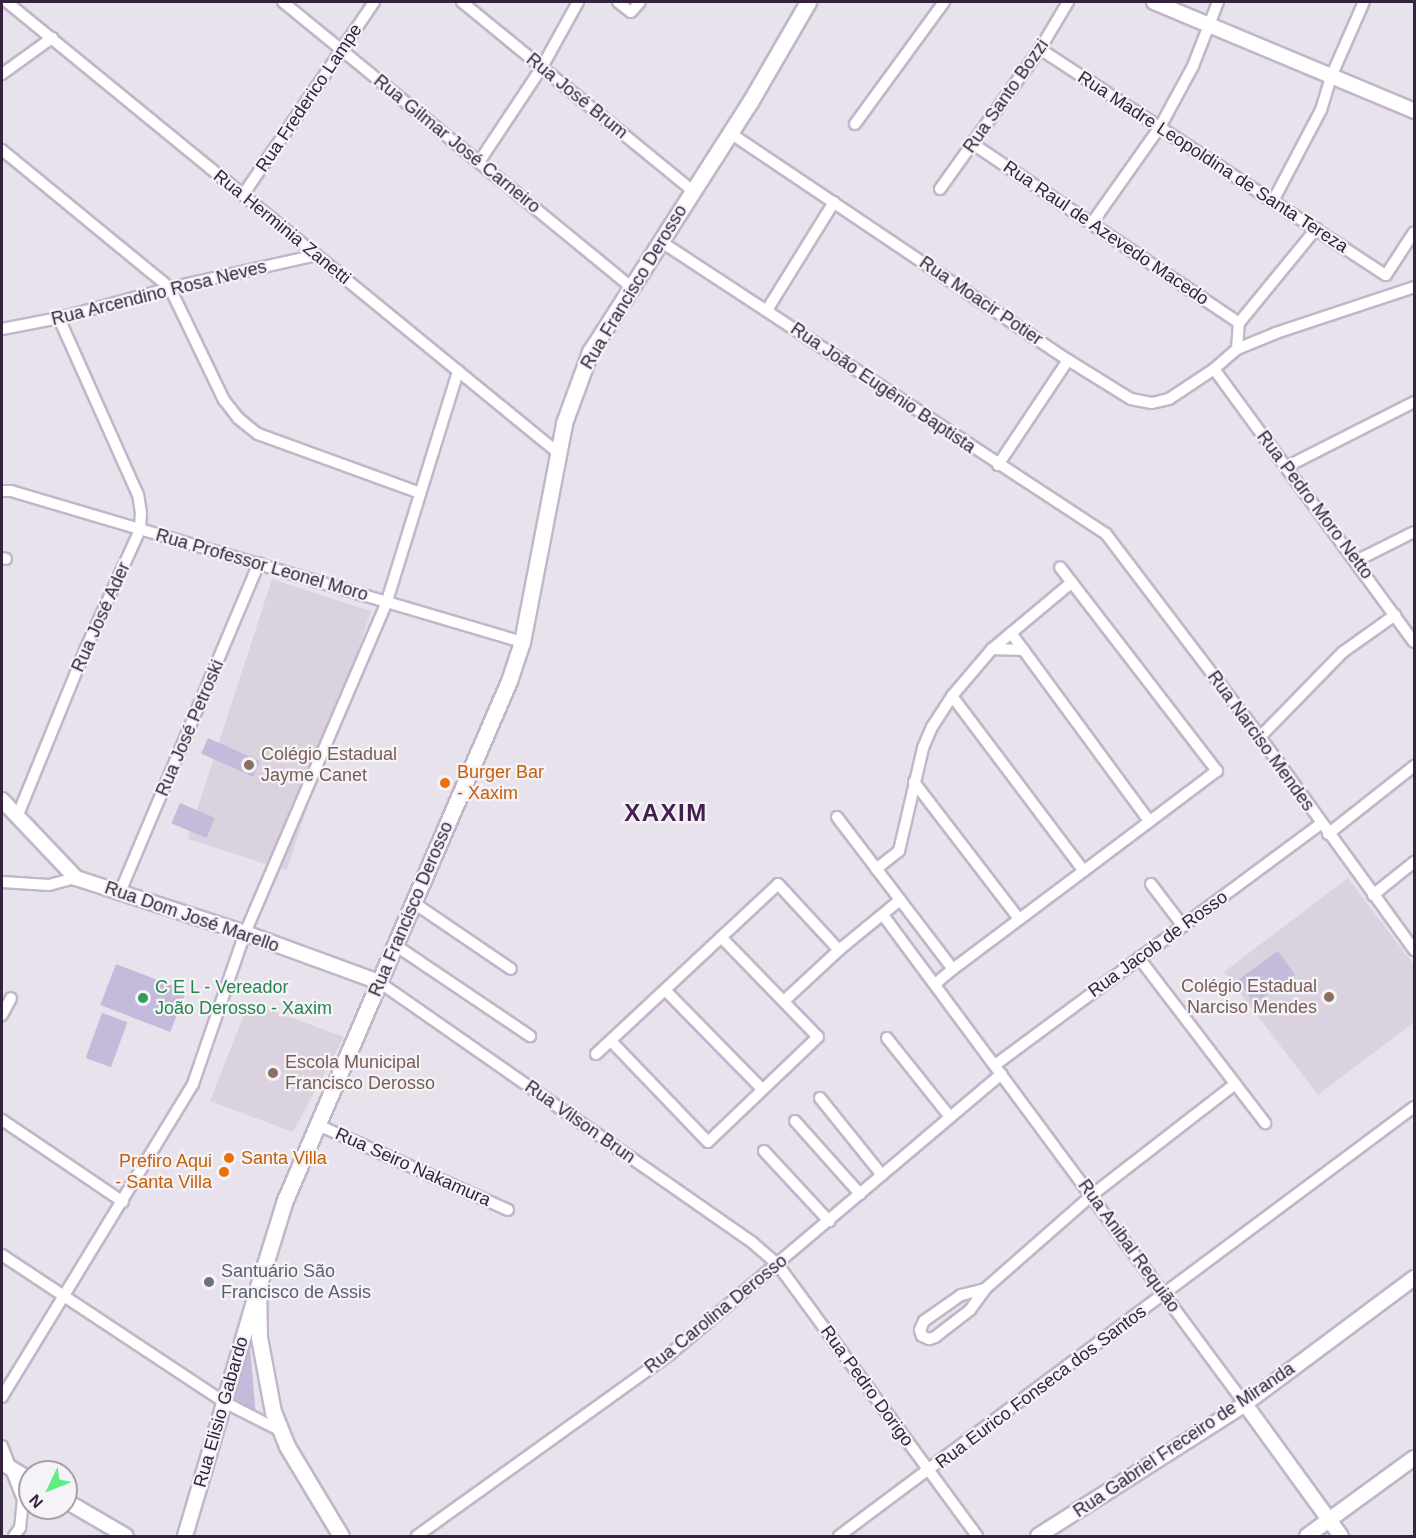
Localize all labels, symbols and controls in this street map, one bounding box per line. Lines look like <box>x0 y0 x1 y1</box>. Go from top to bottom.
street label: Rua Frederico Lampe <box>251 20 367 176</box>
street label: Rua Santo Bozzi <box>959 35 1053 157</box>
street label: Rua José Brum <box>522 49 632 143</box>
street label: Rua Madre Leopoldina de Santa Tereza <box>1074 66 1352 258</box>
street label: Rua Gilmar José Carneiro <box>369 70 545 218</box>
street label: Rua Raul de Azevedo Macedo <box>999 156 1213 310</box>
street label: Rua Herminia Zanetti <box>209 165 355 289</box>
street label: Rua Francisco Derosso <box>576 201 692 373</box>
street label: Rua Moacir Potier <box>915 252 1047 350</box>
street label: Rua Arcendino Rosa Neves <box>49 256 269 330</box>
street label: Rua João Eugênio Baptista <box>787 318 979 458</box>
street label: Rua Pedro Moro Netto <box>1252 427 1378 583</box>
street label: Rua Professor Leonel Moro <box>153 524 371 606</box>
street label: Rua José Ader <box>67 558 135 676</box>
street label: Rua José Petroski <box>152 657 228 799</box>
street label: Rua Narciso Mendes <box>1203 667 1319 815</box>
place label: Colégio Estadual Jayme Canet <box>261 744 397 786</box>
marker: Colégio Estadual Jayme Canet <box>242 758 256 772</box>
place label: Burger Bar - Xaxim <box>457 762 544 804</box>
marker: Burger Bar - Xaxim <box>438 776 452 790</box>
district label: XAXIM <box>624 799 708 827</box>
street label: Rua Francisco Derosso <box>364 818 458 1000</box>
street label: Rua Dom José Marello <box>102 877 282 957</box>
street label: Rua Jacob de Rosso <box>1084 886 1232 1002</box>
place label: Colégio Estadual Narciso Mendes <box>1181 976 1317 1018</box>
place label: C E L - Vereador João Derosso - Xaxim <box>155 977 332 1020</box>
marker: Colégio Estadual Narciso Mendes <box>1322 990 1336 1004</box>
marker: C E L - Vereador João Derosso - Xaxim <box>136 991 150 1005</box>
place label: Escola Municipal Francisco Derosso <box>285 1052 435 1094</box>
marker: Escola Municipal Francisco Derosso <box>266 1066 280 1080</box>
street label: Rua Vilson Brun <box>521 1076 639 1168</box>
street label: Rua Seiro Nakamura <box>332 1123 494 1211</box>
place label: Santa Villa <box>241 1147 327 1169</box>
place label: Prefiro Aqui - Santa Villa <box>115 1151 212 1194</box>
marker: Santa Villa <box>222 1151 236 1165</box>
marker: Prefiro Aqui - Santa Villa <box>217 1165 231 1179</box>
street label: Rua Anibal Requião <box>1073 1175 1185 1317</box>
street label: Rua Carolina Derosso <box>640 1250 792 1378</box>
place label: Santuário São Francisco de Assis <box>221 1261 372 1304</box>
marker: Santuário São Francisco de Assis <box>202 1275 216 1289</box>
street label: Rua Eurico Fonseca dos Santos <box>931 1301 1151 1473</box>
street label: Rua Pedro Dorigo <box>816 1321 918 1451</box>
street label: Rua Elisio Gabardo <box>189 1334 253 1490</box>
street label: Rua Gabriel Freceiro de Miranda <box>1069 1358 1299 1522</box>
north arrow <box>18 1460 78 1520</box>
text: N <box>26 1491 46 1511</box>

